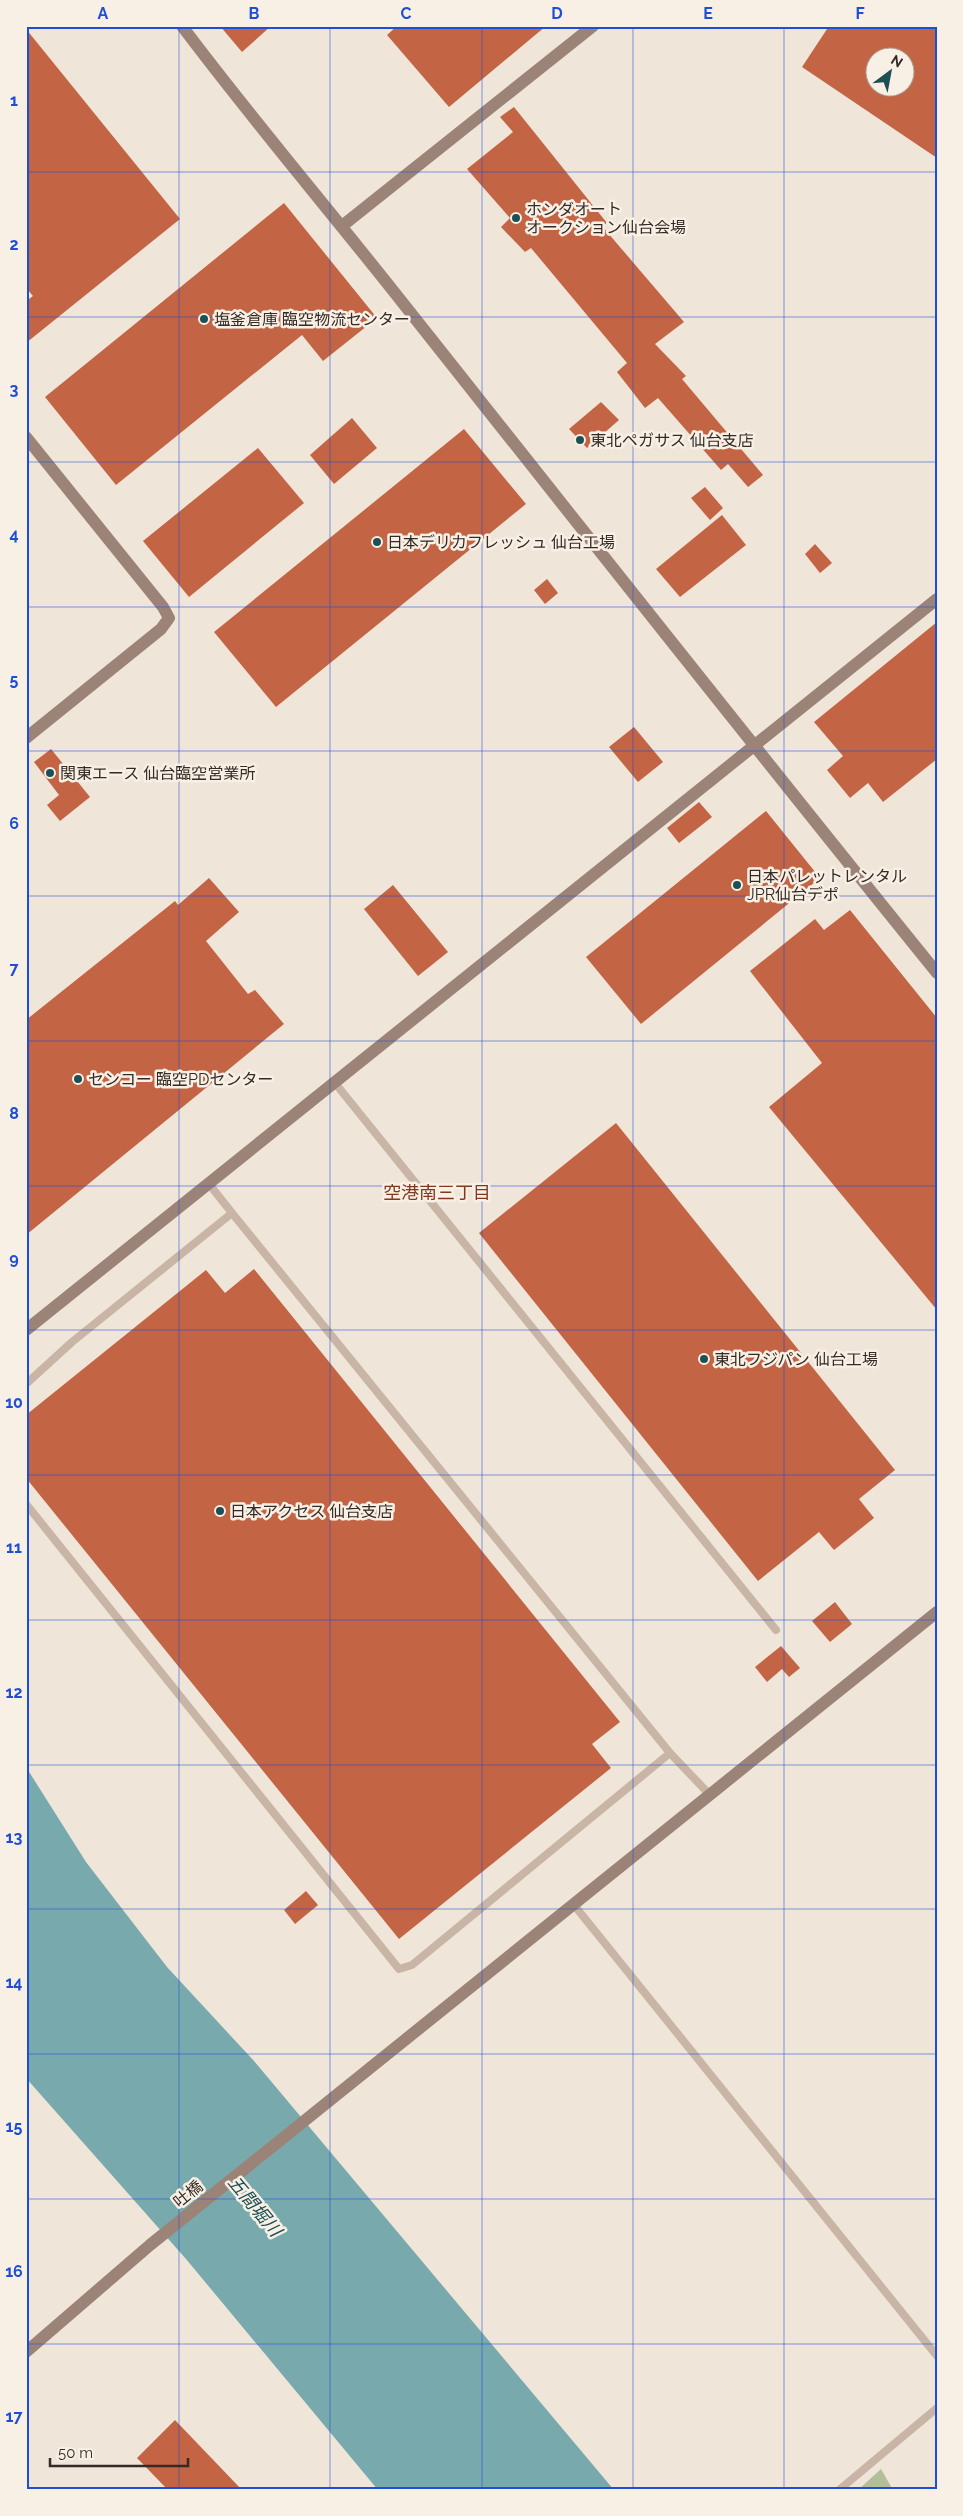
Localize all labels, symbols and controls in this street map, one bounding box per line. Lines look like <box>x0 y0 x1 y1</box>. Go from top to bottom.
text: A <box>98 4 109 23</box>
text: B <box>249 4 260 23</box>
text: C <box>401 4 412 23</box>
text: D <box>551 4 563 23</box>
text: E <box>703 4 713 23</box>
text: F <box>855 4 865 23</box>
north arrow <box>866 48 916 98</box>
text: N <box>888 51 906 71</box>
text: 1 <box>10 91 18 110</box>
place label: ホンダオート オークション仙台会場 <box>526 200 686 237</box>
marker: ホンダオート オークション仙台会場 <box>510 212 522 224</box>
text: 2 <box>9 235 19 254</box>
place label: 塩釜倉庫 臨空物流センター <box>214 310 410 329</box>
marker: 塩釜倉庫 臨空物流センター <box>198 313 210 325</box>
text: 3 <box>10 380 19 399</box>
place label: 東北ペガサス 仙台支店 <box>590 431 754 450</box>
marker: 東北ペガサス 仙台支店 <box>574 434 586 446</box>
text: 4 <box>9 525 19 544</box>
place label: 日本デリカフレッシュ 仙台工場 <box>387 533 615 552</box>
marker: 日本デリカフレッシュ 仙台工場 <box>371 536 383 548</box>
text: 5 <box>10 670 19 689</box>
place label: 関東エース 仙台臨空営業所 <box>60 764 255 783</box>
marker: 関東エース 仙台臨空営業所 <box>44 767 56 779</box>
text: 6 <box>9 814 19 833</box>
place label: 日本パレットレンタル JPR仙台デポ <box>747 867 907 904</box>
marker: 日本パレットレンタル JPR仙台デポ <box>731 879 743 891</box>
text: 7 <box>10 959 19 978</box>
place label: センコー 臨空PDセンター <box>88 1070 273 1089</box>
marker: センコー 臨空PDセンター <box>72 1073 84 1085</box>
text: 8 <box>9 1104 19 1123</box>
district label: 空港南三丁目 <box>383 1182 491 1203</box>
text: 9 <box>9 1249 19 1268</box>
place label: 東北フジパン 仙台工場 <box>714 1350 878 1369</box>
marker: 東北フジパン 仙台工場 <box>698 1353 710 1365</box>
text: 10 <box>5 1393 23 1412</box>
place label: 日本アクセス 仙台支店 <box>230 1502 393 1521</box>
marker: 日本アクセス 仙台支店 <box>214 1505 226 1517</box>
text: 11 <box>6 1538 22 1557</box>
text: 12 <box>6 1683 22 1702</box>
text: 13 <box>6 1828 22 1847</box>
text: 14 <box>5 1973 23 1992</box>
text: 15 <box>6 2117 23 2136</box>
water label: 五間堀川 <box>224 2172 287 2242</box>
street label: 吐橋 <box>170 2177 206 2211</box>
text: 16 <box>5 2262 23 2281</box>
text: 17 <box>6 2407 22 2426</box>
scale bar <box>50 2436 188 2468</box>
text: 50 m <box>58 2444 93 2462</box>

